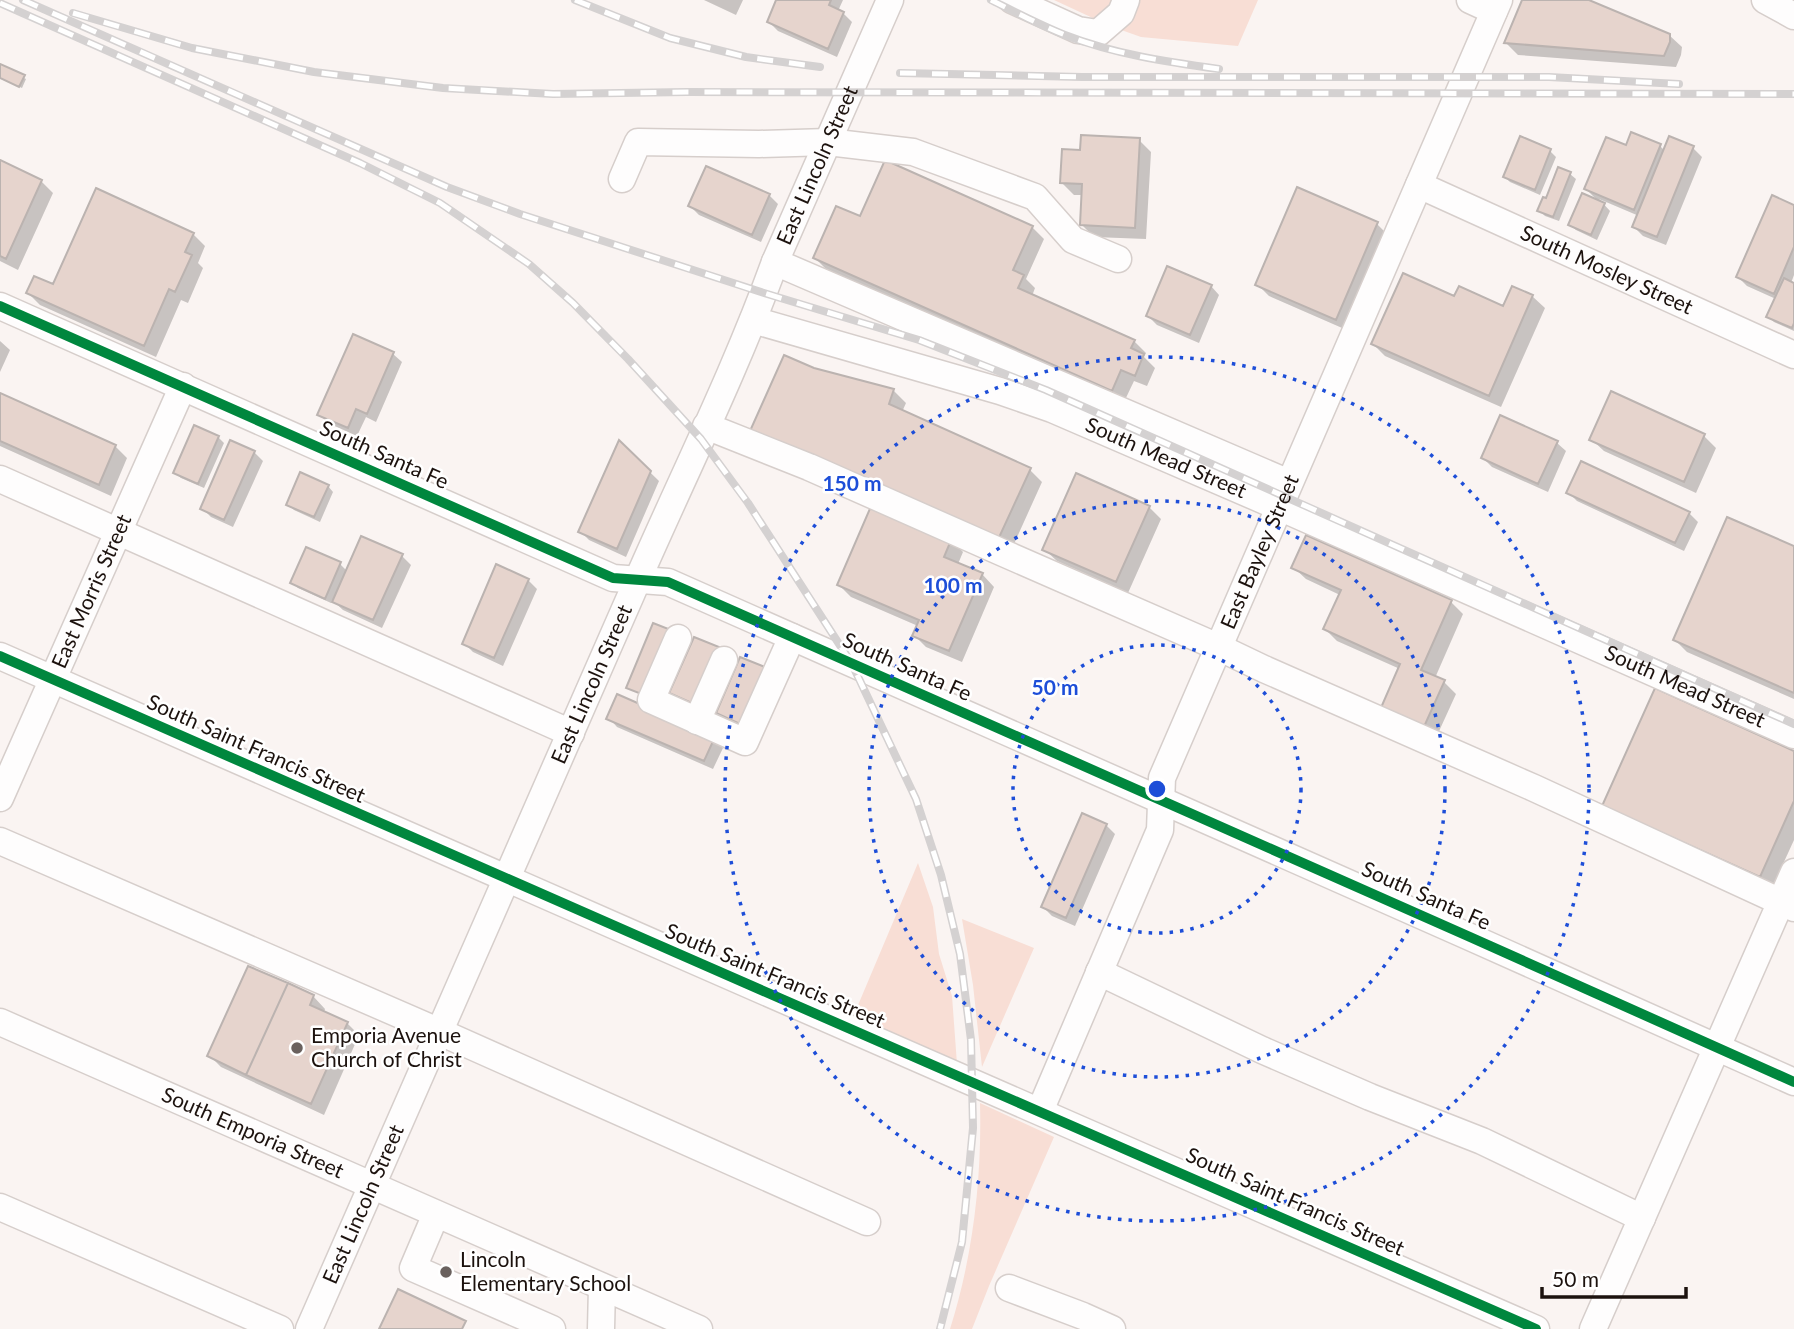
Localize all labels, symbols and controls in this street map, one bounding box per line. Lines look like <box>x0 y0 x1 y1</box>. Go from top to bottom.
street label: East Lincoln Street <box>770 81 862 248</box>
street label: South Mosley Street <box>1517 219 1698 319</box>
street label: South Mead Street <box>1082 411 1251 503</box>
street label: South Santa Fe <box>316 414 453 493</box>
text: 150 m <box>822 470 882 495</box>
street label: East Bayley Street <box>1214 470 1303 632</box>
street label: East Morris Street <box>45 510 136 672</box>
text: 100 m <box>923 572 983 597</box>
street label: East Lincoln Street <box>545 600 636 767</box>
street label: South Santa Fe <box>839 626 976 705</box>
street label: South Mead Street <box>1601 639 1770 732</box>
text: 50 m <box>1031 674 1079 699</box>
street label: South Saint Francis Street <box>144 688 370 807</box>
centre of rings <box>1145 777 1169 801</box>
street label: South Santa Fe <box>1358 855 1495 934</box>
street label: South Saint Francis Street <box>662 917 890 1032</box>
place label: Emporia Avenue Church of Christ <box>311 1022 462 1071</box>
marker: Emporia Avenue Church of Christ <box>289 1040 305 1056</box>
street label: South Emporia Street <box>158 1081 349 1183</box>
street label: East Lincoln Street <box>316 1120 408 1287</box>
street label: South Saint Francis Street <box>1183 1141 1409 1260</box>
place label: Lincoln Elementary School <box>460 1246 631 1295</box>
scale bar <box>1542 1256 1686 1300</box>
marker: Lincoln Elementary School <box>438 1264 454 1280</box>
text: 50 m <box>1552 1266 1599 1291</box>

